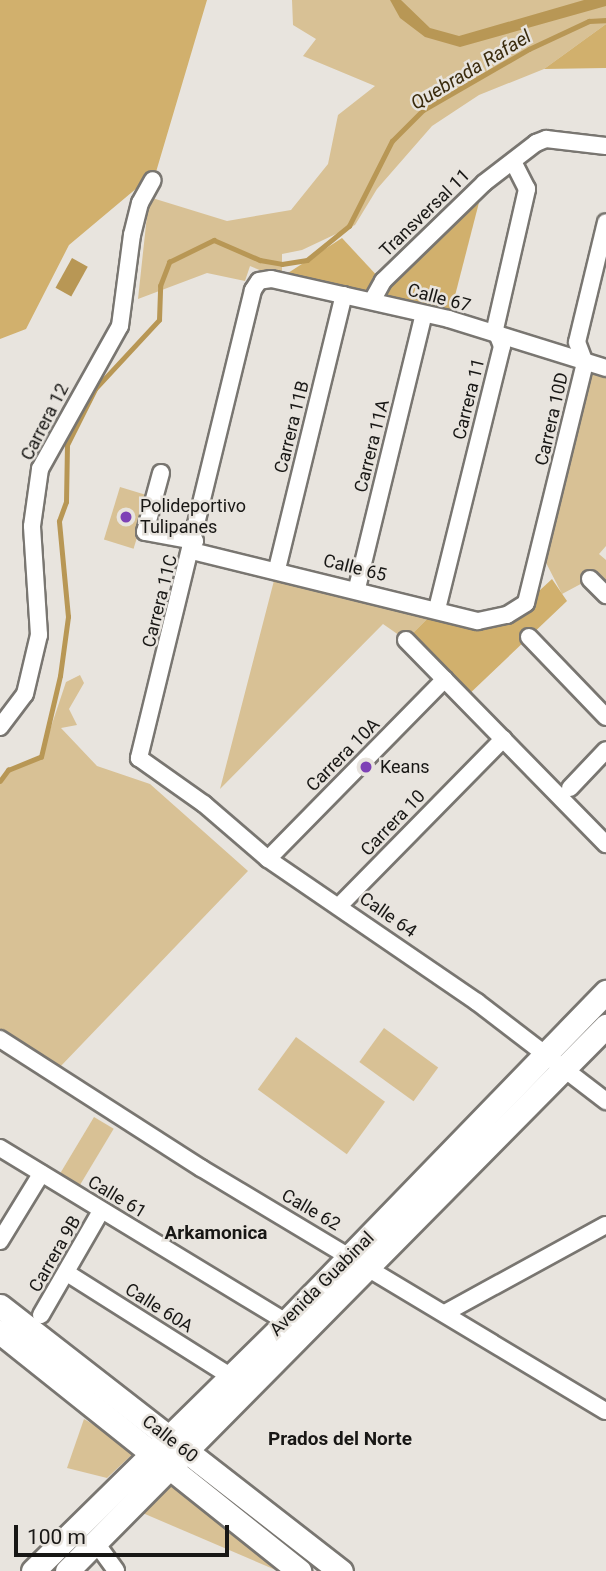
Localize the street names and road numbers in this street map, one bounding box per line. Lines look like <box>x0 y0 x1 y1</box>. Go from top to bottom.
street label: Transversal 11 <box>375 165 475 261</box>
street label: Calle 67 <box>405 279 473 317</box>
street label: Carrera 11 <box>448 356 490 442</box>
street label: Carrera 10D <box>531 370 573 468</box>
street label: Carrera 11B <box>270 379 314 475</box>
street label: Carrera 12 <box>16 380 74 464</box>
street label: Carrera 11A <box>350 397 394 495</box>
street label: Calle 65 <box>321 550 389 586</box>
street label: Carrera 11C <box>138 552 182 650</box>
street label: Carrera 10A <box>302 714 384 796</box>
street label: Carrera 10 <box>356 786 430 860</box>
street label: Calle 64 <box>355 888 421 942</box>
street label: Calle 61 <box>84 1171 150 1223</box>
street label: Calle 62 <box>278 1185 344 1235</box>
street label: Carrera 9B <box>25 1212 85 1296</box>
street label: Avenida Guabinal <box>265 1227 379 1341</box>
street label: Calle 60A <box>121 1279 197 1337</box>
street label: Calle 60 <box>138 1411 202 1467</box>

